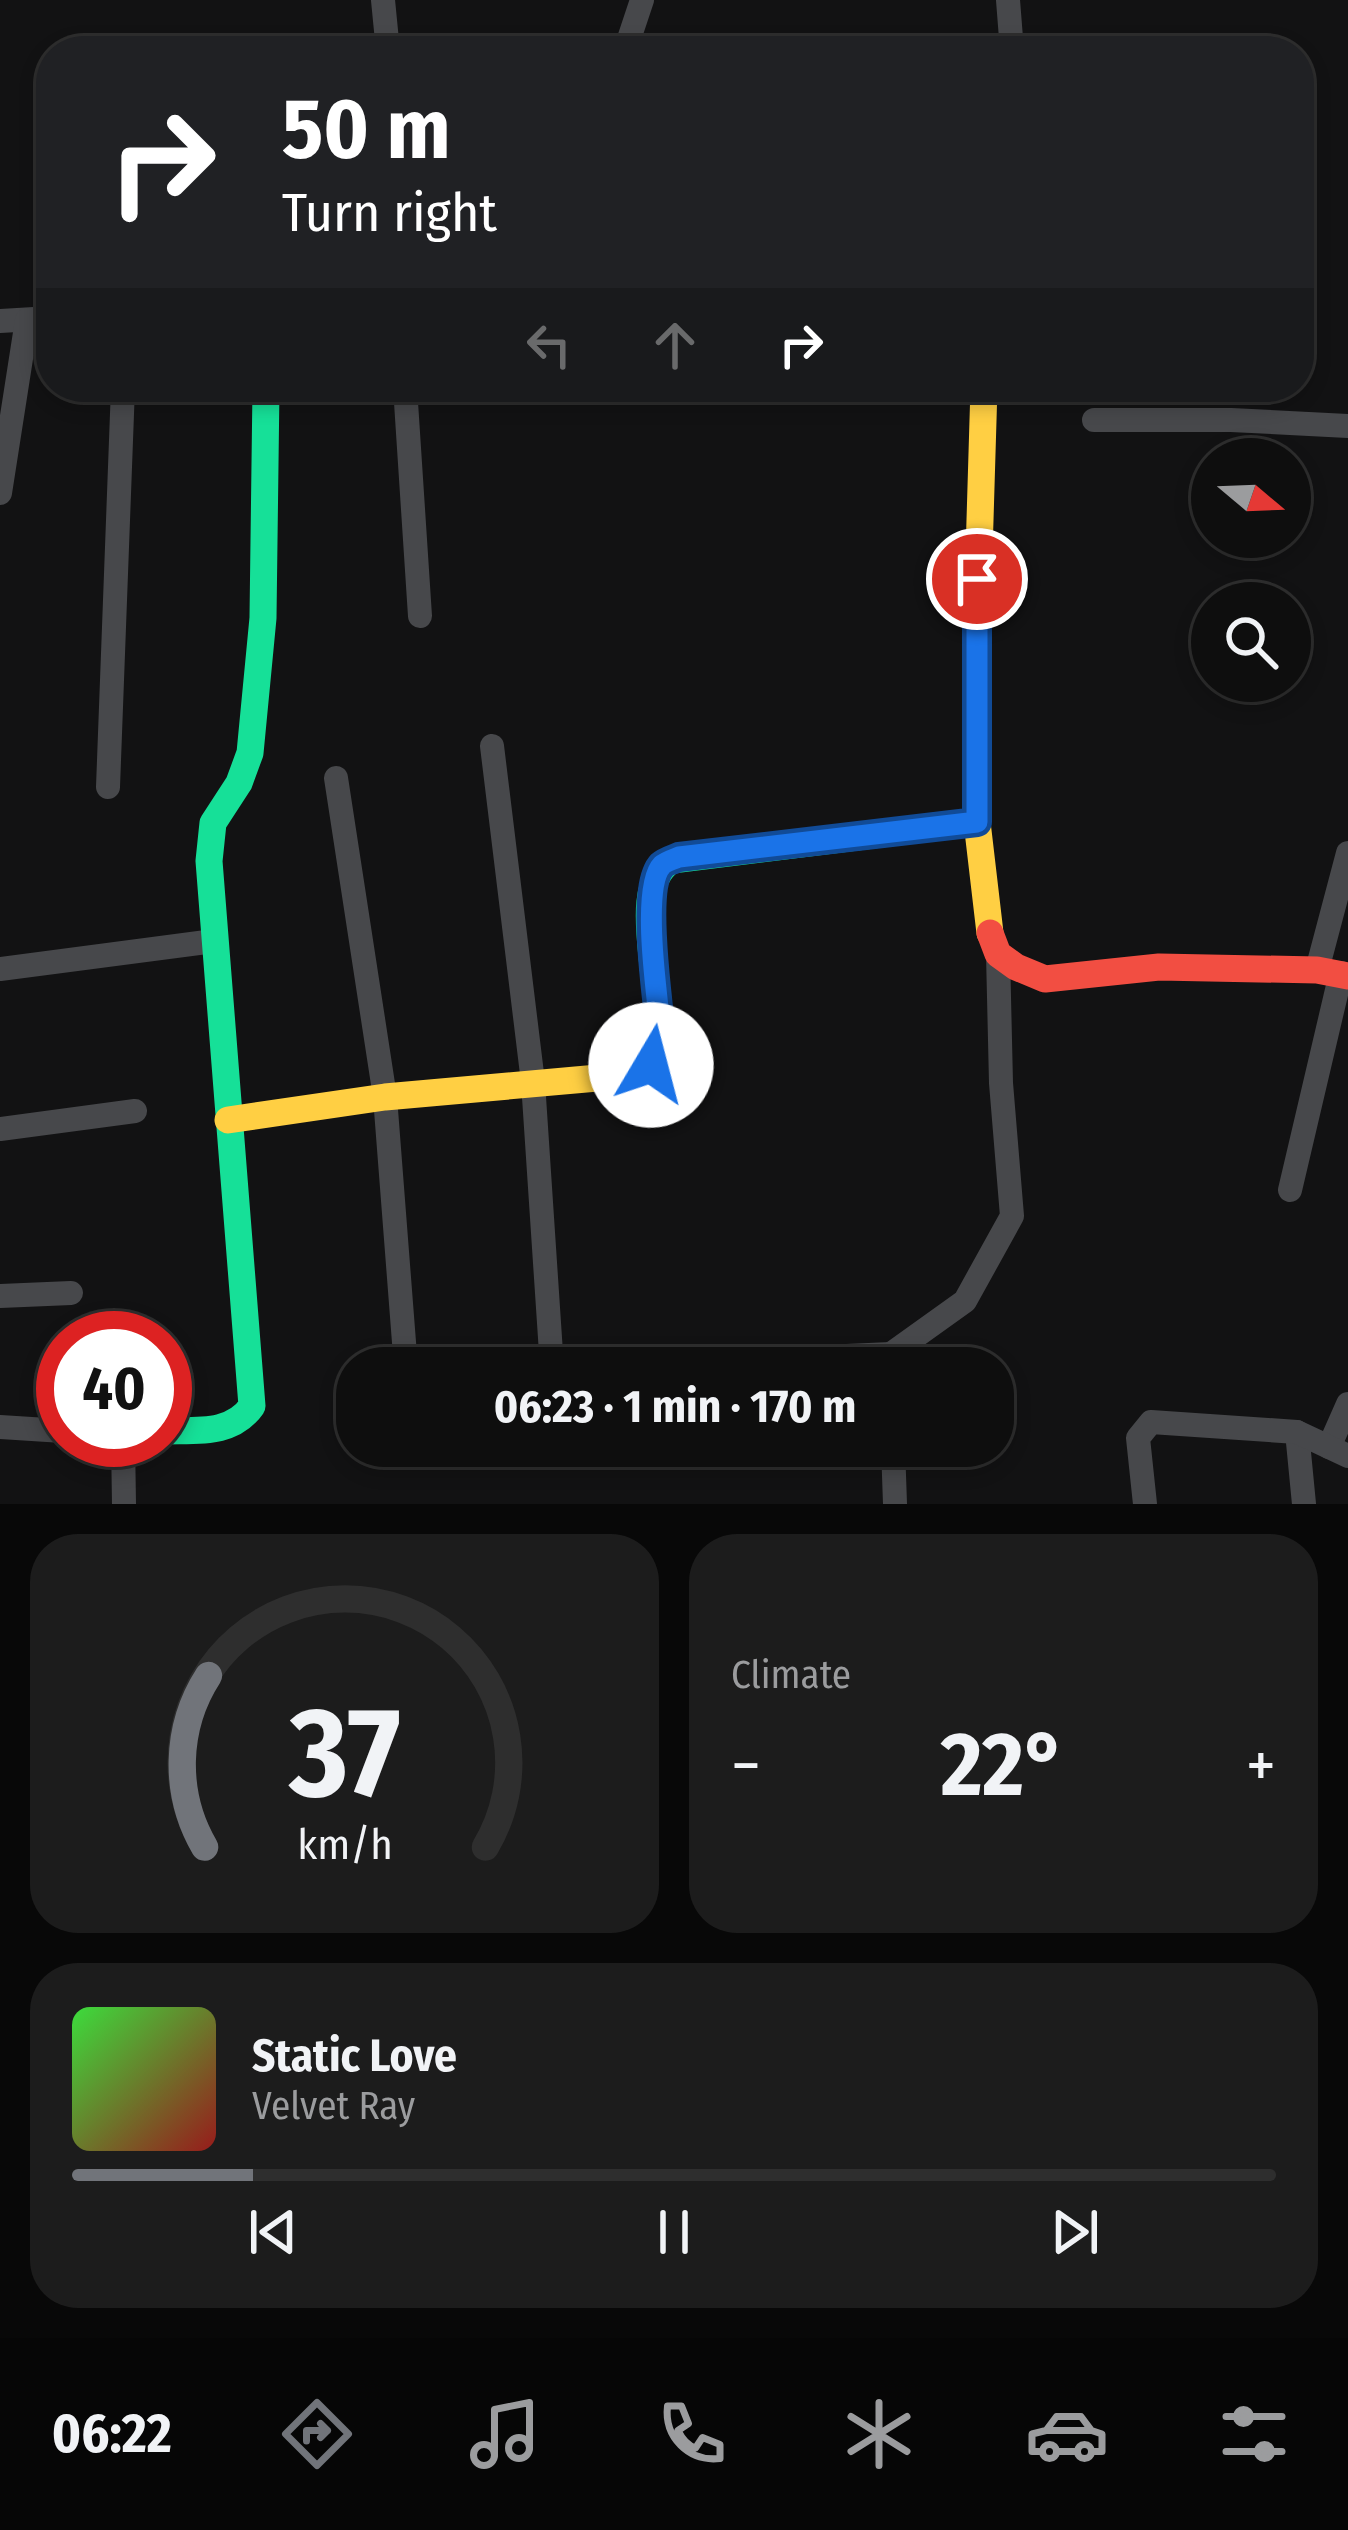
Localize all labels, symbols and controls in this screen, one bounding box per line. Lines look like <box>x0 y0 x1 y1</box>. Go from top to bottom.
text: 50 m <box>282 79 451 180</box>
icon: right <box>84 84 240 240</box>
text: Turn right <box>282 181 497 245</box>
icon: left <box>516 312 582 378</box>
icon: ahead <box>642 312 708 378</box>
icon: right <box>768 312 834 378</box>
north arrow <box>1191 438 1311 558</box>
map controls <box>1191 438 1311 702</box>
pin <box>926 528 1028 630</box>
icon: arrive <box>944 546 1010 612</box>
button: search <box>1191 582 1311 702</box>
position arrow <box>588 1002 714 1128</box>
speed limit sign: 40 <box>36 1311 192 1467</box>
text: 06:23 · 1 min · 170 m <box>494 1380 856 1434</box>
text: Climate <box>731 1652 851 1698</box>
text: 37 <box>288 1679 400 1829</box>
text: 22° <box>941 1711 1066 1819</box>
text: − <box>731 1726 761 1805</box>
text: + <box>1246 1726 1276 1805</box>
text: km/h <box>297 1818 392 1869</box>
text: Static Love <box>252 2029 457 2083</box>
text: Velvet Ray <box>252 2083 415 2129</box>
icon: previous <box>240 2199 306 2265</box>
icon: pause <box>641 2199 707 2265</box>
icon: next <box>1042 2199 1108 2265</box>
icon: directions <box>275 2392 359 2476</box>
icon: music <box>463 2392 547 2476</box>
icon: phone <box>650 2392 734 2476</box>
icon: climate <box>837 2392 921 2476</box>
icon: car <box>1025 2392 1109 2476</box>
icon: filters <box>1212 2392 1296 2476</box>
text: 06:22 <box>52 2402 172 2466</box>

